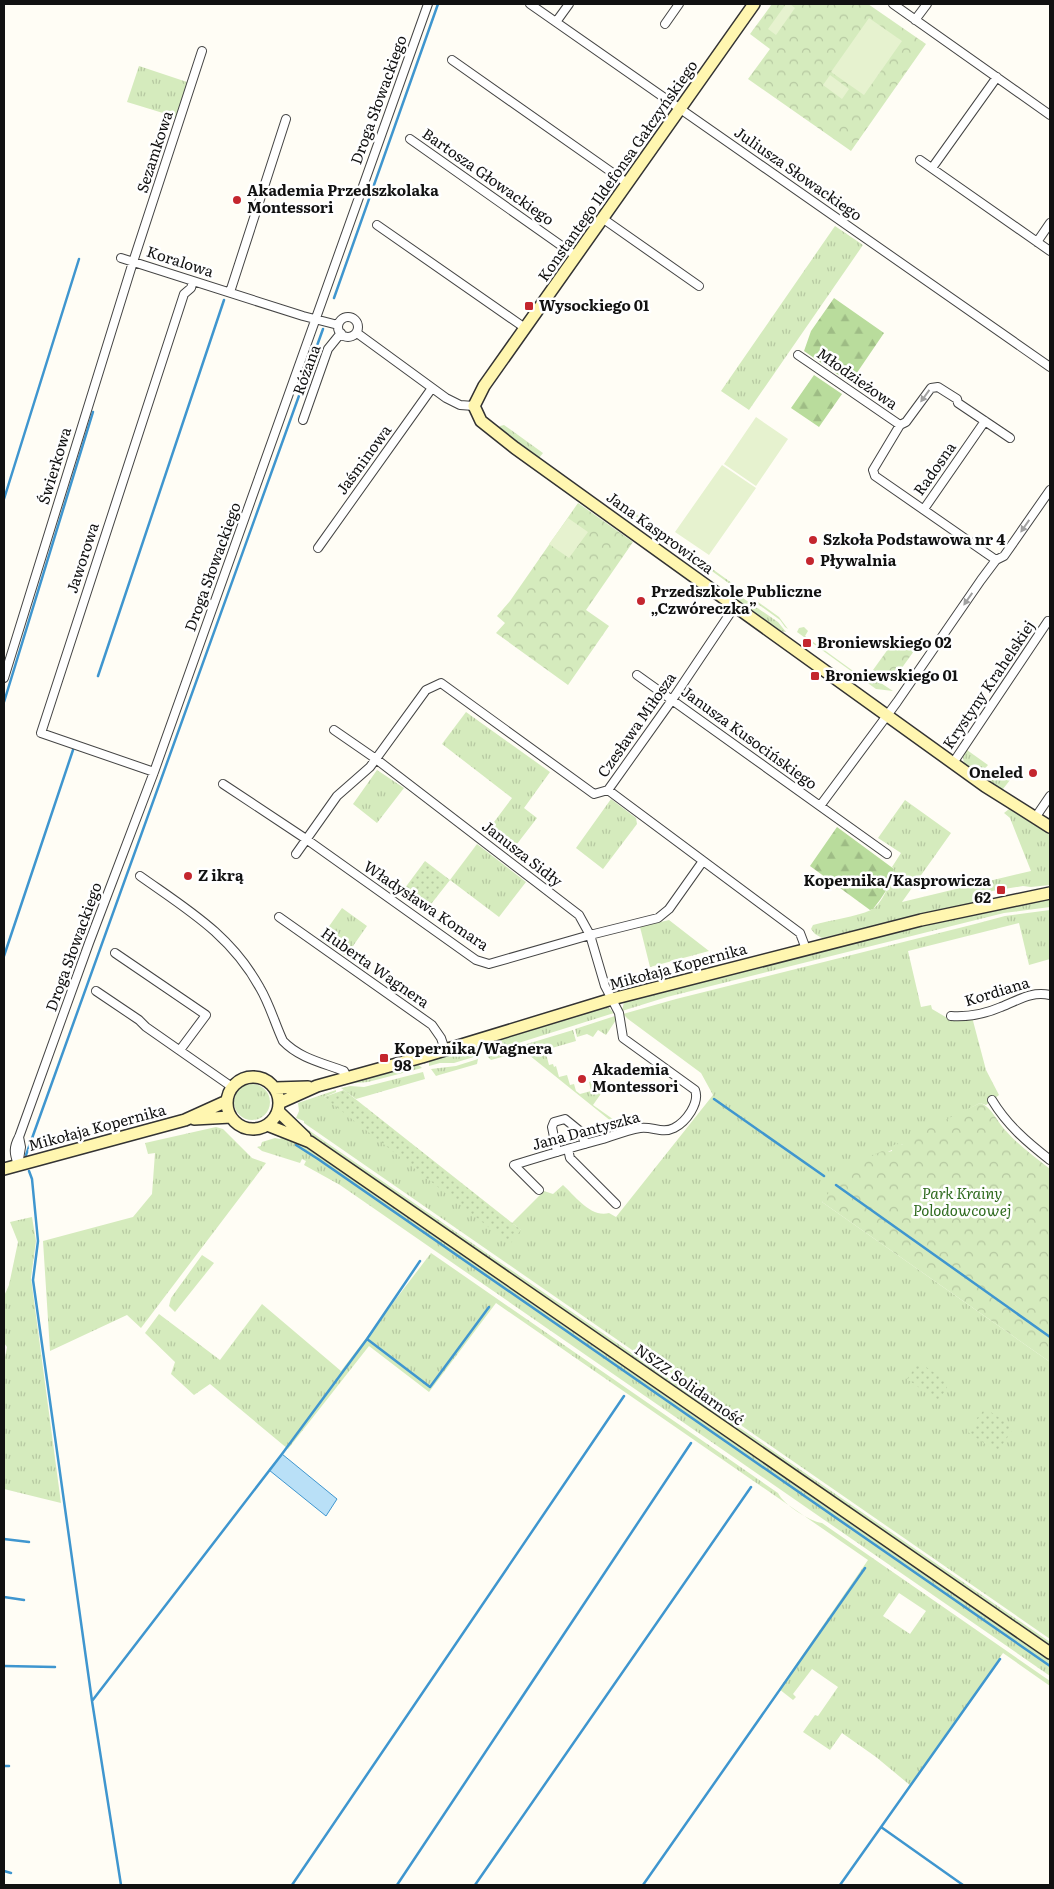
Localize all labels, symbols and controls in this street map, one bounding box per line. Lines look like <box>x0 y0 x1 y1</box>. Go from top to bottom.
street label: Droga Słowackiego <box>344 31 412 167</box>
street label: Konstantego Ildefonsa Gałczyńskiego <box>531 55 703 286</box>
street label: Sezamkowa <box>130 107 178 195</box>
street label: Juliusza Słowackiego <box>730 120 868 226</box>
street label: Bartosza Głowackiego <box>418 122 560 230</box>
place label: Akademia Przedszkolaka Montessori <box>247 178 439 218</box>
marker: Akademia Przedszkolaka Montessori <box>231 194 243 206</box>
street label: Koralowa <box>144 239 218 282</box>
place label: Wysockiego 01 <box>539 293 649 316</box>
marker: Wysockiego 01 <box>523 300 535 312</box>
street label: Różana <box>286 340 326 398</box>
street label: Młodzieżowa <box>813 341 904 415</box>
one-way arrow <box>920 389 931 402</box>
street label: Jaśminowa <box>330 419 397 499</box>
street label: Świerkowa <box>31 423 76 507</box>
street label: Radosna <box>907 436 961 500</box>
street label: Jana Kasprowicza <box>602 485 720 579</box>
street label: Droga Słowackiego <box>178 498 246 634</box>
street label: Jaworowa <box>59 518 104 596</box>
one-way arrow <box>1020 520 1030 533</box>
place label: Szkoła Podstawowa nr 4 <box>823 527 1005 550</box>
marker: Szkoła Podstawowa nr 4 <box>807 534 819 546</box>
place label: Pływalnia <box>820 548 897 571</box>
marker: Pływalnia <box>804 555 816 567</box>
place label: Przedszkole Publiczne „Czwóreczka” <box>651 579 822 619</box>
one-way arrow <box>963 592 973 606</box>
marker: Przedszkole Publiczne „Czwóreczka” <box>635 595 647 607</box>
street label: Krystyny Krahelskiej <box>936 615 1039 753</box>
place label: Broniewskiego 02 <box>817 630 952 653</box>
marker: Broniewskiego 02 <box>801 637 813 649</box>
place label: Broniewskiego 01 <box>825 663 958 686</box>
street label: Czesława Miłosza <box>591 666 681 782</box>
marker: Broniewskiego 01 <box>809 670 821 682</box>
street label: Janusza Kusocińskiego <box>677 679 823 794</box>
place label: Oneled <box>969 760 1023 783</box>
marker: Oneled <box>1027 767 1039 779</box>
street label: Janusza Sidły <box>478 814 568 892</box>
street label: Władysława Komara <box>360 854 495 956</box>
place label: Z ikrą <box>198 863 244 886</box>
place label: Kopernika/Kasprowicza 62 <box>804 868 991 908</box>
marker: Z ikrą <box>182 870 194 882</box>
street label: Droga Słowackiego <box>39 878 107 1014</box>
marker: Kopernika/Kasprowicza 62 <box>995 884 1007 896</box>
street label: Huberta Wagnera <box>317 921 435 1013</box>
street label: Mikołaja Kopernika <box>606 936 750 995</box>
street label: Kordiana <box>961 970 1033 1011</box>
place label: Kopernika/Wagnera 98 <box>394 1036 553 1076</box>
marker: Kopernika/Wagnera 98 <box>378 1052 390 1064</box>
place label: Akademia Montessori <box>592 1057 679 1097</box>
marker: Akademia Montessori <box>576 1073 588 1085</box>
street label: Mikołaja Kopernika <box>25 1097 169 1156</box>
street label: Jana Dantyszka <box>529 1104 643 1155</box>
park label: Park Krainy Polodowcowej <box>913 1181 1011 1221</box>
street label: NSZZ Solidarność <box>631 1337 750 1430</box>

